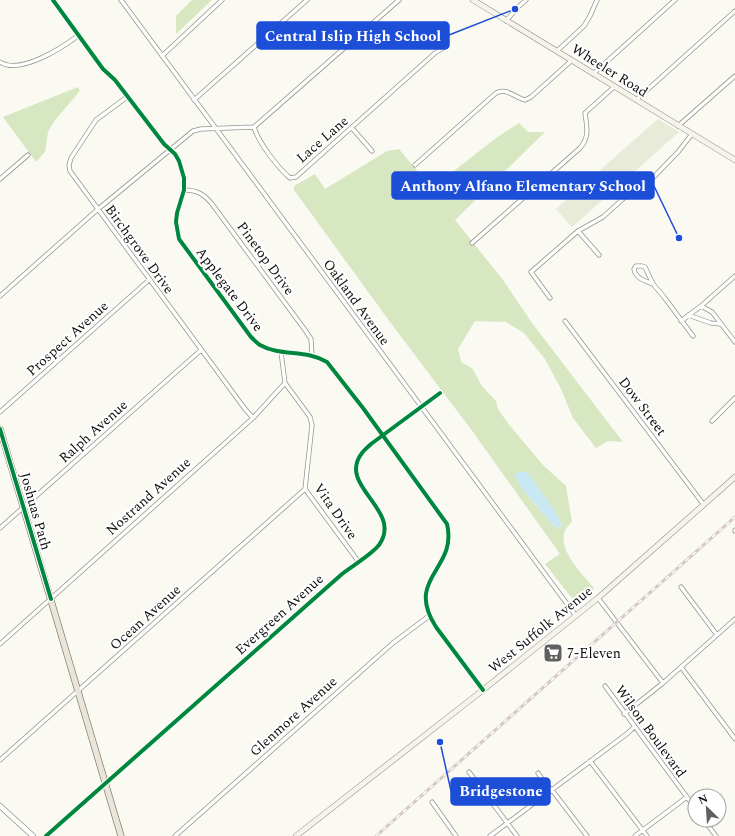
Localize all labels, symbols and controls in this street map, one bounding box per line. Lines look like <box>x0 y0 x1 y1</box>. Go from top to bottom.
callout: Central Islip High School <box>257 22 449 49</box>
text: Central Islip High School <box>265 25 441 48</box>
street label: Wheeler Road <box>567 38 652 102</box>
street label: Lace Lane <box>292 111 353 168</box>
callout: Anthony Alfano Elementary School <box>392 172 654 199</box>
text: Anthony Alfano Elementary School <box>400 175 646 198</box>
street label: Birchgrove Drive <box>100 200 179 298</box>
street label: Pinetop Drive <box>232 217 300 300</box>
street label: Applegate Drive <box>191 243 269 336</box>
street label: Oakland Avenue <box>318 255 395 350</box>
street label: Prospect Avenue <box>22 296 113 381</box>
street label: Dow Street <box>613 372 672 440</box>
street label: Ralph Avenue <box>54 395 133 468</box>
street label: Nostrand Avenue <box>101 452 196 540</box>
street label: Joshuas Path <box>14 470 57 552</box>
street label: Vita Drive <box>309 479 363 544</box>
street label: Evergreen Avenue <box>230 569 328 660</box>
street label: Ocean Avenue <box>105 579 186 655</box>
street label: West Suffolk Avenue <box>484 581 597 678</box>
supermarket icon: 7-Eleven <box>542 642 564 664</box>
place label: 7-Eleven <box>567 643 621 664</box>
street label: Glenmore Avenue <box>245 671 342 761</box>
street label: Wilson Boulevard <box>610 681 692 782</box>
callout: Bridgestone <box>451 778 550 805</box>
text: Bridgestone <box>459 780 543 803</box>
north arrow <box>687 788 727 828</box>
text: N <box>695 790 711 809</box>

